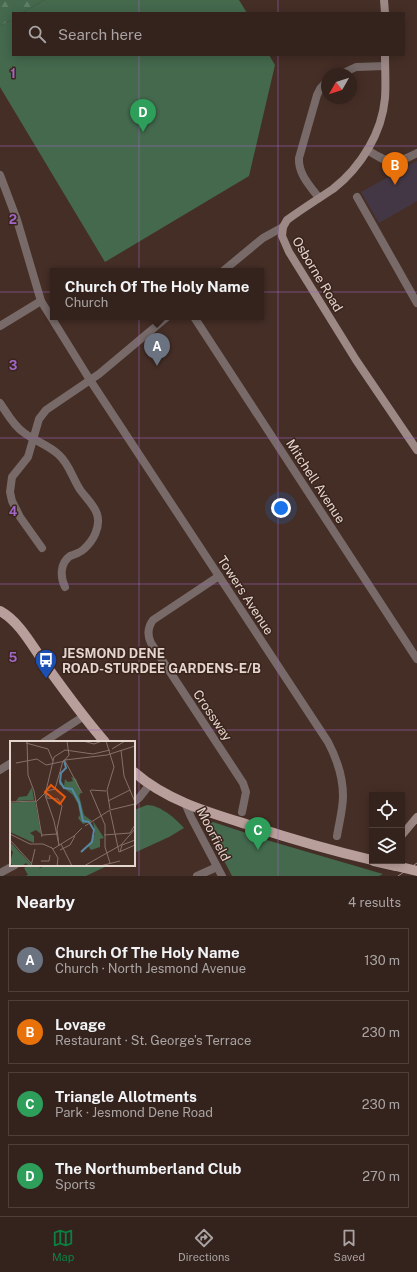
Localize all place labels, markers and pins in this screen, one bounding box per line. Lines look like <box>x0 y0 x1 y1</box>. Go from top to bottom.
pin: D <box>130 99 156 132</box>
pin: B <box>382 152 408 185</box>
pin: A <box>144 333 170 366</box>
place label: JESMOND DENE ROAD-STURDEE GARDENS-E/B <box>62 646 261 676</box>
bus stop icon: JESMOND DENE ROAD-STURDEE GARDENS-E/B <box>33 647 59 680</box>
pin: C <box>245 817 271 850</box>

